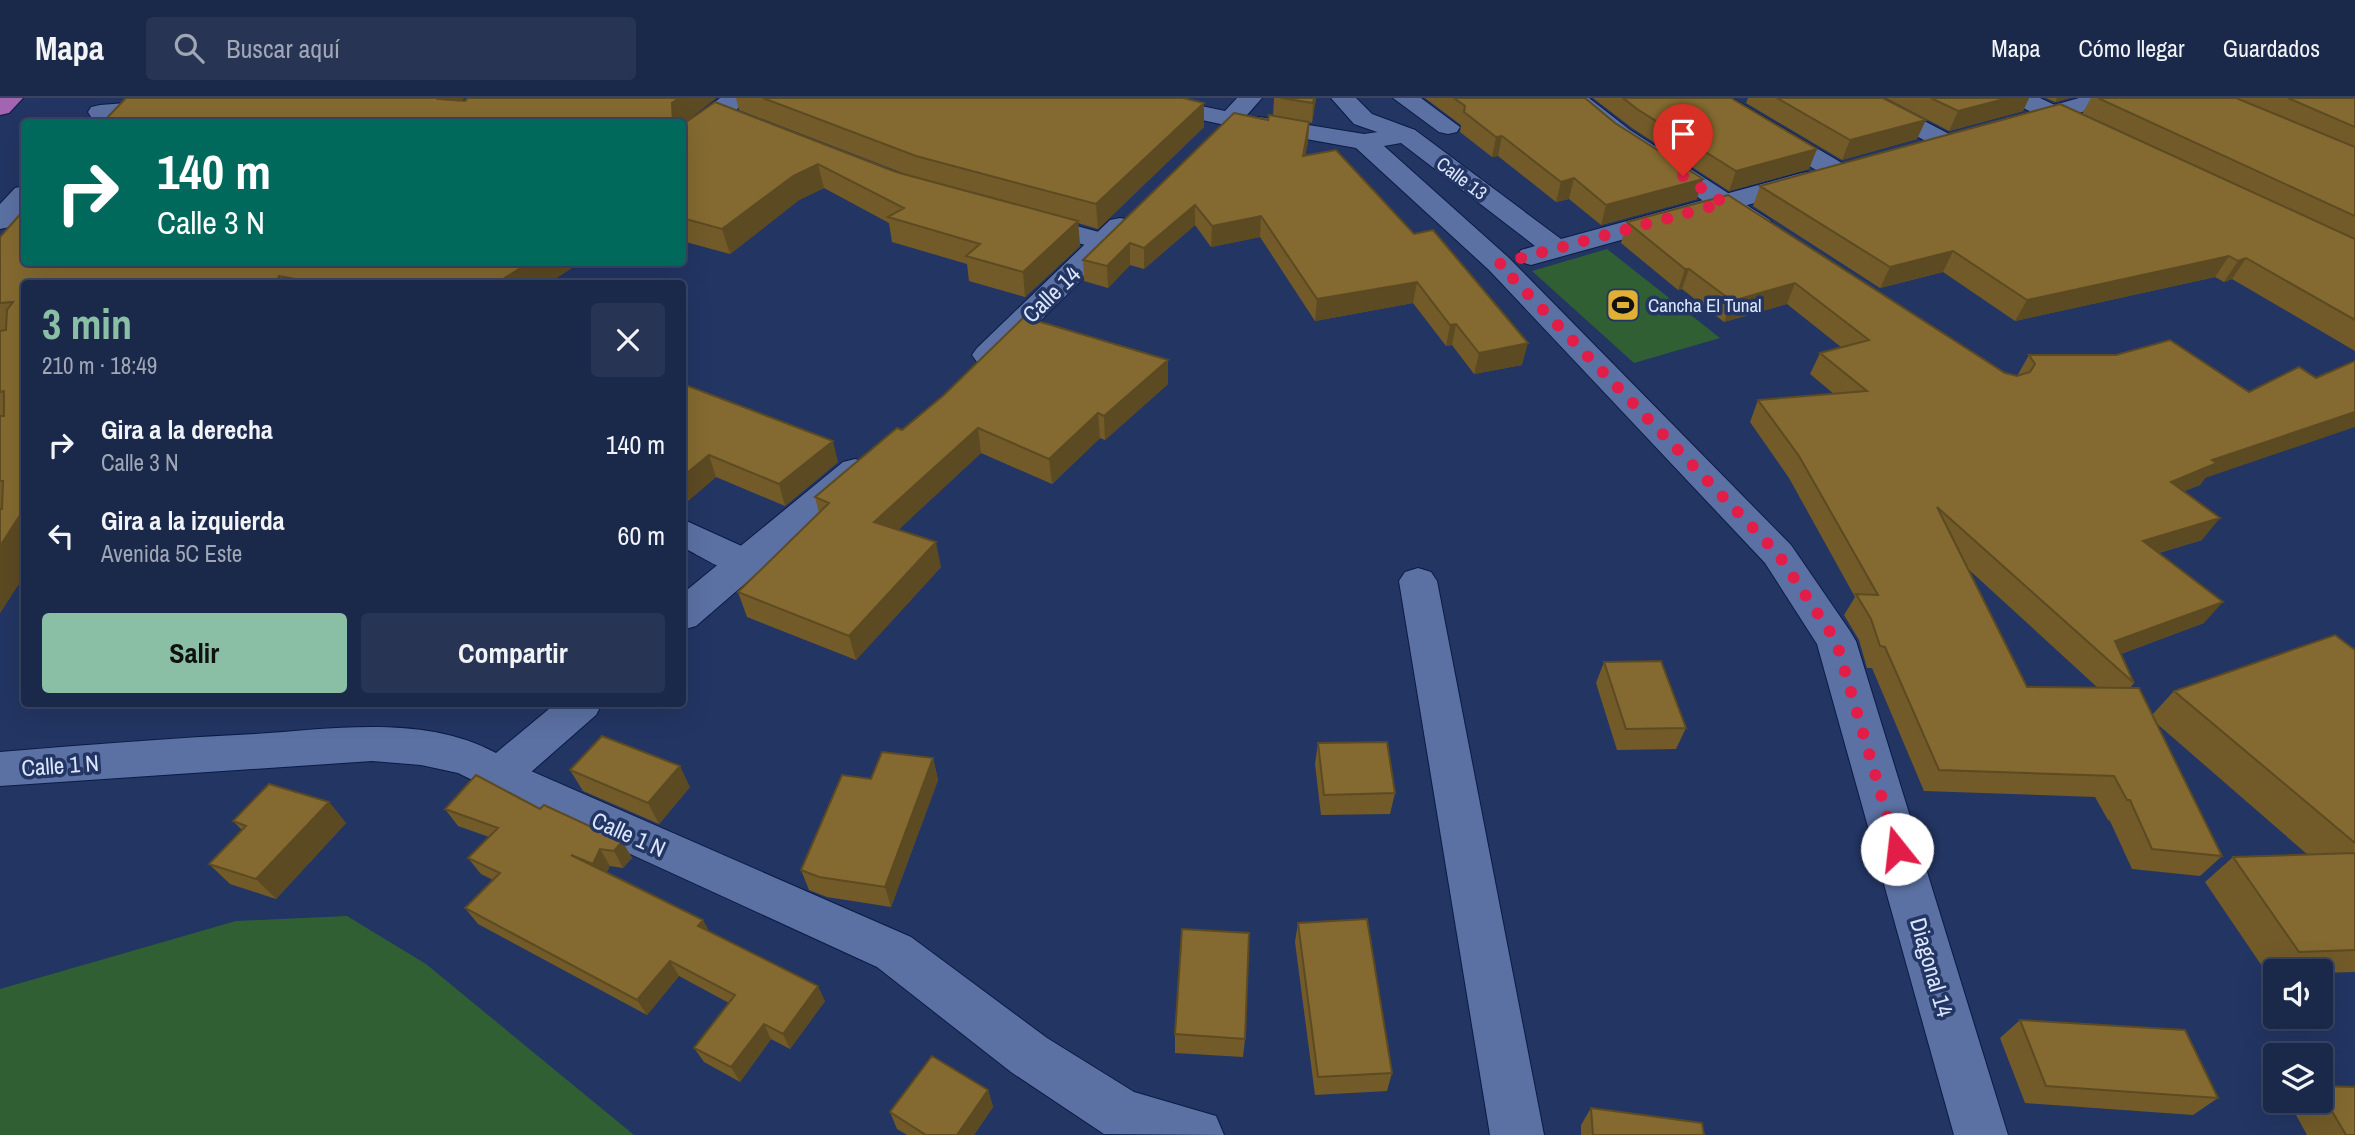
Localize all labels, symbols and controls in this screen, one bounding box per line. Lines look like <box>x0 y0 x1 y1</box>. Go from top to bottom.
search box <box>146 17 636 80</box>
text: Mapa <box>35 26 104 70</box>
icon: search <box>170 29 208 67</box>
text: Buscar aquí <box>226 31 340 66</box>
text: Mapa <box>1991 32 2041 64</box>
text: Cómo llegar <box>2079 32 2185 64</box>
text: Guardados <box>2223 32 2320 64</box>
pin <box>1653 104 1713 176</box>
icon: arrive <box>1664 115 1702 153</box>
text: 140 m <box>157 138 271 204</box>
icon: right <box>42 147 133 238</box>
street label: Calle 13 <box>1431 150 1493 206</box>
text: Calle 3 N <box>157 201 265 244</box>
street label: Calle 14 <box>1015 258 1087 329</box>
sports icon: Cancha El Tunal <box>1604 286 1642 324</box>
place label: Cancha El Tunal <box>1648 292 1762 318</box>
text: 3 min <box>42 296 132 352</box>
button: close <box>591 303 665 377</box>
text: 210 m · 18:49 <box>42 350 157 381</box>
text: Gira a la derecha <box>101 412 273 447</box>
icon: right <box>42 426 80 464</box>
text: 140 m <box>606 427 665 462</box>
text: Calle 3 N <box>101 447 179 478</box>
text: Gira a la izquierda <box>101 503 285 538</box>
icon: left <box>42 517 80 555</box>
text: 60 m <box>618 518 665 553</box>
text: Avenida 5C Este <box>101 538 242 569</box>
button: Salir <box>42 613 347 693</box>
button: Compartir <box>361 613 665 693</box>
street label: Calle 1 N <box>20 747 100 783</box>
street label: Calle 1 N <box>587 804 671 864</box>
position arrow <box>1860 812 1934 886</box>
street label: Diagonal 14 <box>1903 914 1961 1021</box>
map controls <box>2263 959 2333 1113</box>
button: sound <box>2263 959 2333 1029</box>
button: layers <box>2263 1043 2333 1113</box>

